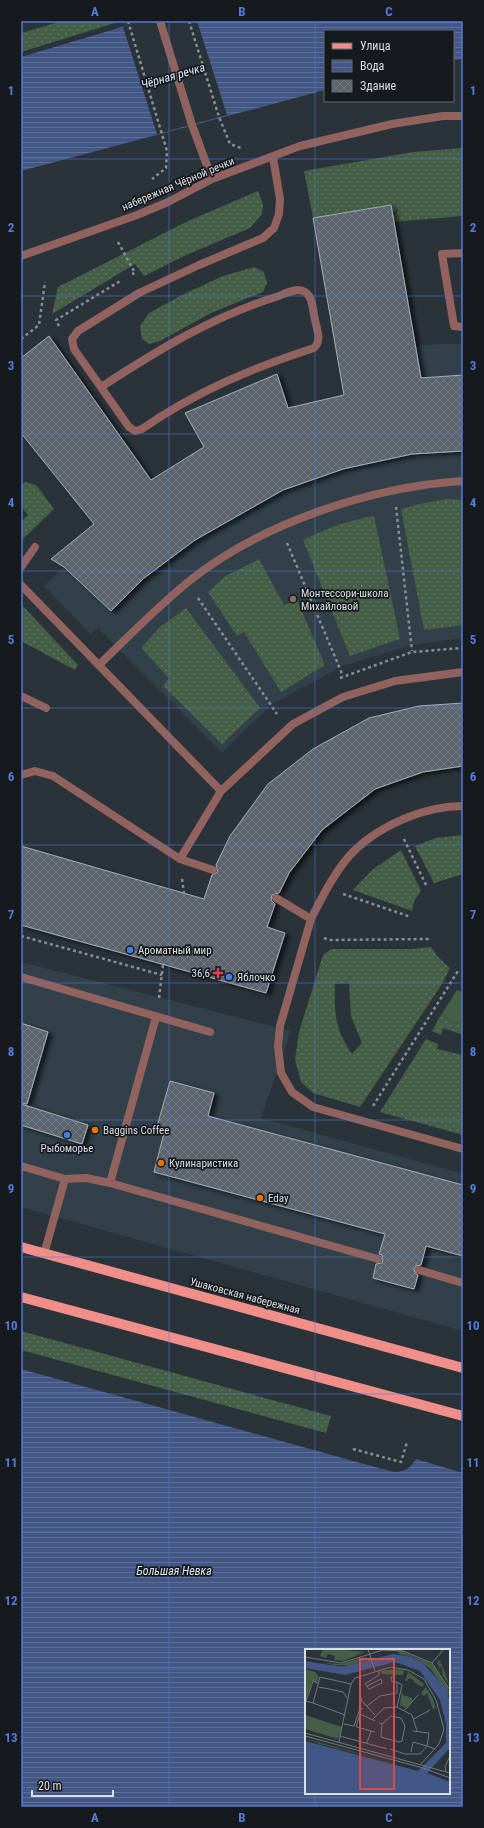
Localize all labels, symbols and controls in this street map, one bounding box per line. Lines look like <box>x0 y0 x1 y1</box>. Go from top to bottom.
text: A <box>91 4 99 19</box>
text: B <box>238 4 246 19</box>
text: C <box>385 4 393 19</box>
legend <box>324 30 454 102</box>
text: Улица <box>360 39 391 53</box>
text: Вода <box>360 59 385 73</box>
water label: Чёрная речка <box>139 60 207 92</box>
text: Здание <box>360 79 397 93</box>
text: 1 <box>8 83 14 98</box>
text: 1 <box>470 83 476 98</box>
street label: набережная Чёрной речки <box>120 154 236 214</box>
text: 2 <box>8 220 15 235</box>
text: 2 <box>470 220 477 235</box>
text: 3 <box>8 358 14 373</box>
text: 3 <box>470 358 476 373</box>
text: 4 <box>8 495 15 510</box>
text: 4 <box>470 495 477 510</box>
place label: Монтессори-школа Михайловой <box>301 587 389 613</box>
marker: Монтессори-школа Михайловой <box>288 594 298 604</box>
text: 5 <box>8 632 15 647</box>
text: 5 <box>470 632 477 647</box>
text: 6 <box>8 769 15 784</box>
text: 6 <box>470 769 477 784</box>
text: 7 <box>8 907 15 922</box>
text: 7 <box>470 907 477 922</box>
place label: Ароматный мир <box>138 944 212 957</box>
marker: Ароматный мир <box>125 945 135 955</box>
place label: 36,6 <box>192 967 210 980</box>
marker: 36,6 <box>213 968 223 978</box>
place label: Яблочко <box>237 971 276 984</box>
marker: Яблочко <box>224 972 234 982</box>
text: 8 <box>8 1044 14 1059</box>
text: 8 <box>470 1044 476 1059</box>
place label: Baggins Coffee <box>103 1124 169 1137</box>
marker: Baggins Coffee <box>90 1125 100 1135</box>
marker: Рыбоморье <box>62 1130 72 1140</box>
place label: Рыбоморье <box>41 1142 93 1155</box>
place label: Кулинаристика <box>169 1157 238 1170</box>
marker: Кулинаристика <box>156 1158 166 1168</box>
text: 9 <box>8 1181 14 1196</box>
text: 9 <box>470 1181 476 1196</box>
place label: Eday <box>268 1192 289 1205</box>
marker: Eday <box>255 1193 265 1203</box>
street label: Ушаковская набережная <box>188 1275 302 1317</box>
text: 10 <box>4 1318 18 1333</box>
text: 10 <box>466 1318 480 1333</box>
text: 11 <box>4 1455 18 1470</box>
text: 11 <box>466 1455 480 1470</box>
water label: Большая Невка <box>136 1564 212 1578</box>
text: 12 <box>4 1593 18 1608</box>
text: 12 <box>466 1593 480 1608</box>
inset map <box>305 1649 450 1794</box>
text: 13 <box>4 1730 18 1745</box>
text: 13 <box>466 1730 480 1745</box>
scale bar <box>32 1772 113 1798</box>
text: 20 m <box>38 1779 62 1793</box>
text: A <box>91 1810 99 1825</box>
text: B <box>238 1810 246 1825</box>
text: C <box>385 1810 393 1825</box>

